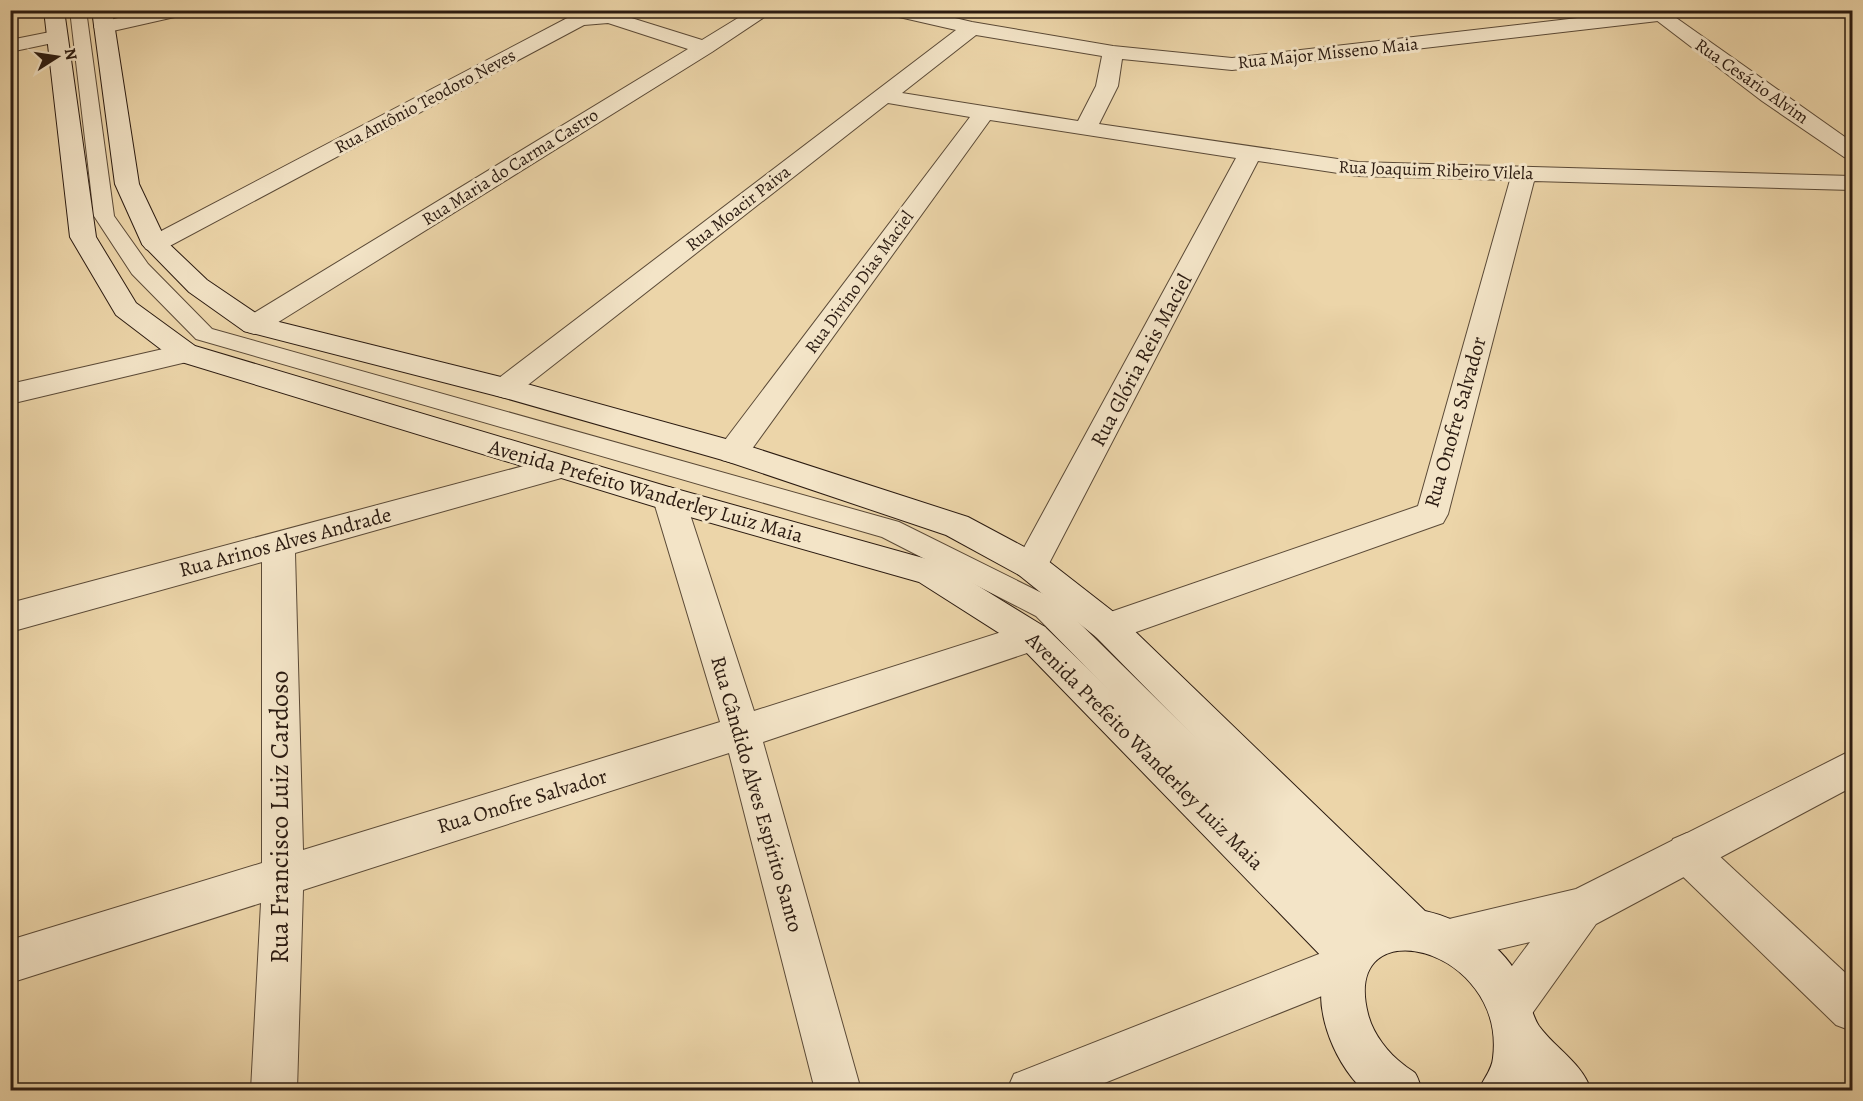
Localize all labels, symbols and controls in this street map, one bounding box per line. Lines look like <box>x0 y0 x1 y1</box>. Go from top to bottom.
north arrow <box>27 27 87 87</box>
street label: Rua Major Misseno Maia <box>1236 32 1420 74</box>
street label: Rua Cesário Alvim <box>1690 33 1814 129</box>
street label: Rua Antônio Teodoro Neves <box>330 43 520 159</box>
text: N <box>59 46 83 62</box>
street label: Rua Maria do Carma Castro <box>417 103 603 231</box>
street label: Rua Joaquim Ribeiro Vilela <box>1338 155 1535 185</box>
street label: Rua Moacir Paiva <box>681 159 796 256</box>
street label: Rua Divino Dias Maciel <box>799 205 919 358</box>
street label: Rua Glória Reis Maciel <box>1084 269 1198 451</box>
street label: Rua Onofre Salvador <box>1417 333 1493 511</box>
street label: Avenida Prefeito Wanderley Luiz Maia <box>485 432 807 549</box>
street label: Rua Arinos Alves Andrade <box>176 500 394 584</box>
street label: Avenida Prefeito Wanderley Luiz Maia <box>1019 625 1270 876</box>
street label: Rua Cândido Alves Espírito Santo <box>704 653 810 935</box>
street label: Rua Francisco Luiz Cardoso <box>262 670 297 963</box>
street label: Rua Onofre Salvador <box>433 762 611 840</box>

